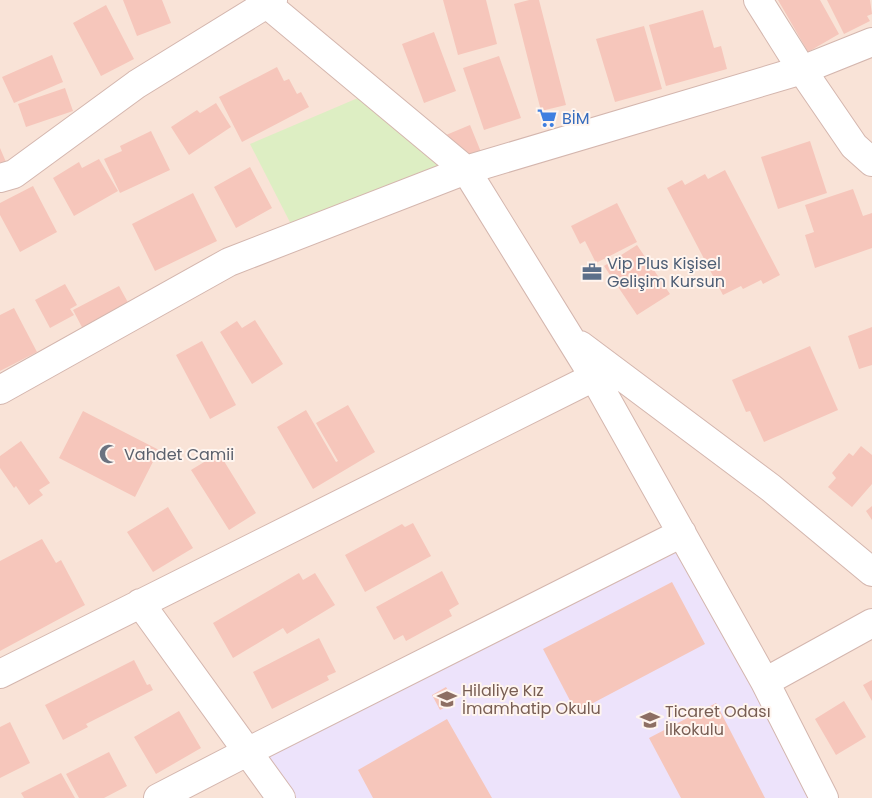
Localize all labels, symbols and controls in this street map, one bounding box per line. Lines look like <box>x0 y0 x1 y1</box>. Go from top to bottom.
supermarket icon: BİM <box>536 107 558 129</box>
place label: BİM <box>562 107 590 130</box>
place label: Vip Plus Kişisel Gelişim Kursun <box>607 252 725 293</box>
office icon: Vip Plus Kişisel Gelişim Kursun <box>581 261 603 283</box>
mosque icon: Vahdet Camii <box>98 443 120 465</box>
place label: Vahdet Camii <box>124 443 234 466</box>
place label: Hilaliye Kız İmamhatip Okulu <box>462 679 601 720</box>
school or university icon: Hilaliye Kız İmamhatip Okulu <box>436 688 458 710</box>
place label: Ticaret Odası İlkokulu <box>665 700 771 741</box>
school or university icon: Ticaret Odası İlkokulu <box>639 709 661 731</box>

